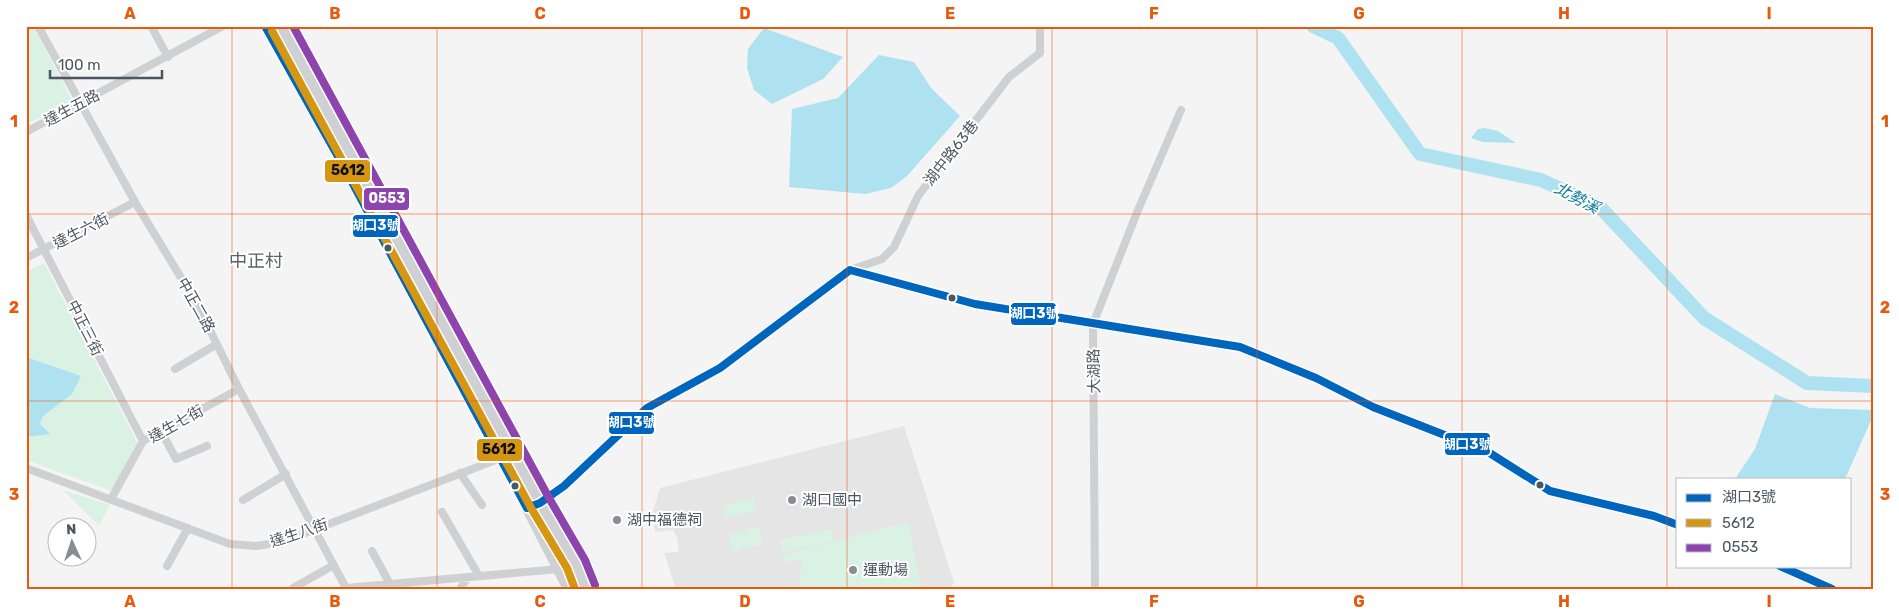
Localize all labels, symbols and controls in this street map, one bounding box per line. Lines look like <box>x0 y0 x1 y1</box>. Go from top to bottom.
text: A <box>124 4 136 23</box>
text: B <box>329 4 341 23</box>
text: C <box>534 4 546 23</box>
text: D <box>739 4 751 23</box>
text: E <box>945 4 955 23</box>
text: F <box>1149 4 1159 23</box>
text: G <box>1353 4 1365 23</box>
text: H <box>1558 4 1570 23</box>
text: I <box>1766 4 1772 23</box>
scale bar <box>50 48 162 80</box>
text: 100 m <box>58 56 100 74</box>
street label: 達生五路 <box>41 86 103 130</box>
text: 1 <box>10 112 18 131</box>
text: 1 <box>1881 112 1889 131</box>
street label: 湖中路63巷 <box>920 117 982 189</box>
line badge: 5612 <box>324 159 371 183</box>
text: 5612 <box>331 162 365 179</box>
water label: 北勢溪 <box>1551 178 1604 219</box>
line badge: 0553 <box>363 187 410 211</box>
text: 0553 <box>369 190 405 207</box>
street label: 達生六街 <box>50 209 112 253</box>
line badge: 湖口3號 <box>352 214 399 238</box>
text: 湖口3號 <box>349 217 401 234</box>
unlabelled marker <box>383 243 393 253</box>
district label: 中正村 <box>229 250 283 272</box>
street label: 中正二路 <box>174 274 218 336</box>
unlabelled marker <box>947 293 957 303</box>
street label: 中正三街 <box>63 297 107 359</box>
text: 2 <box>9 298 19 317</box>
text: 2 <box>1880 298 1890 317</box>
line badge: 湖口3號 <box>1010 302 1057 326</box>
text: 湖口3號 <box>1008 305 1060 322</box>
street label: 大湖路 <box>1085 348 1103 394</box>
street label: 達生七街 <box>145 402 207 446</box>
line badge: 湖口3號 <box>608 411 655 435</box>
text: 湖口3號 <box>605 414 657 431</box>
line badge: 湖口3號 <box>1444 432 1491 456</box>
text: 湖口3號 <box>1441 436 1493 453</box>
line badge: 5612 <box>476 438 523 462</box>
text: 5612 <box>482 441 516 458</box>
legend <box>1676 478 1852 568</box>
unlabelled marker <box>1535 480 1545 490</box>
unlabelled marker <box>510 481 520 491</box>
text: 3 <box>9 485 19 504</box>
text: 3 <box>1880 485 1890 504</box>
text: 湖口3號 <box>1722 488 1776 506</box>
place label: 湖口國中 <box>802 491 862 509</box>
marker: 湖口國中 <box>786 494 798 506</box>
place label: 湖中福德祠 <box>627 511 702 529</box>
marker: 湖中福德祠 <box>611 514 623 526</box>
text: 5612 <box>1722 514 1755 532</box>
street label: 達生八街 <box>268 515 330 551</box>
north arrow <box>48 518 98 568</box>
text: N <box>66 521 77 538</box>
text: 0553 <box>1722 538 1758 556</box>
place label: 運動場 <box>863 561 908 579</box>
marker: 運動場 <box>847 564 859 576</box>
text: A <box>124 592 136 611</box>
text: B <box>329 592 341 611</box>
text: C <box>534 592 546 611</box>
text: D <box>739 592 751 611</box>
text: E <box>945 592 955 611</box>
text: F <box>1149 592 1159 611</box>
text: G <box>1353 592 1365 611</box>
text: H <box>1558 592 1570 611</box>
text: I <box>1766 592 1772 611</box>

